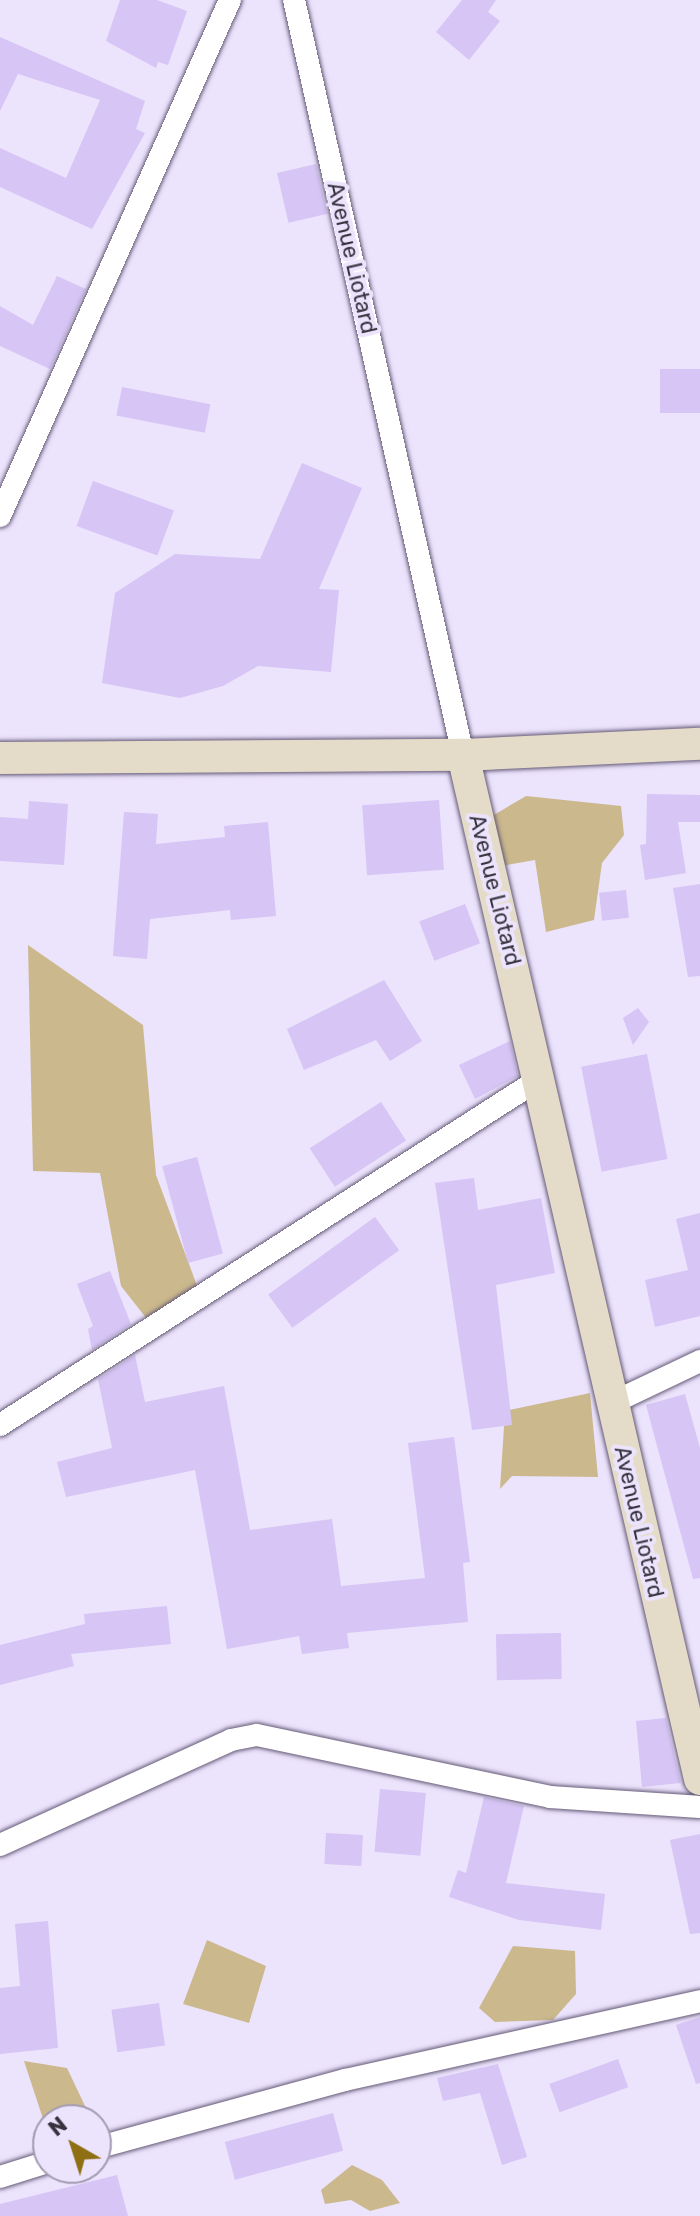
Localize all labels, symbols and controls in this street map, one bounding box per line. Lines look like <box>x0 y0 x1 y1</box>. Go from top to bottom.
street label: Avenue Liotard <box>322 180 382 336</box>
street label: Avenue Liotard <box>463 812 527 968</box>
street label: Avenue Liotard <box>609 1444 669 1600</box>
north arrow <box>32 2104 112 2184</box>
text: N <box>43 2111 72 2142</box>

